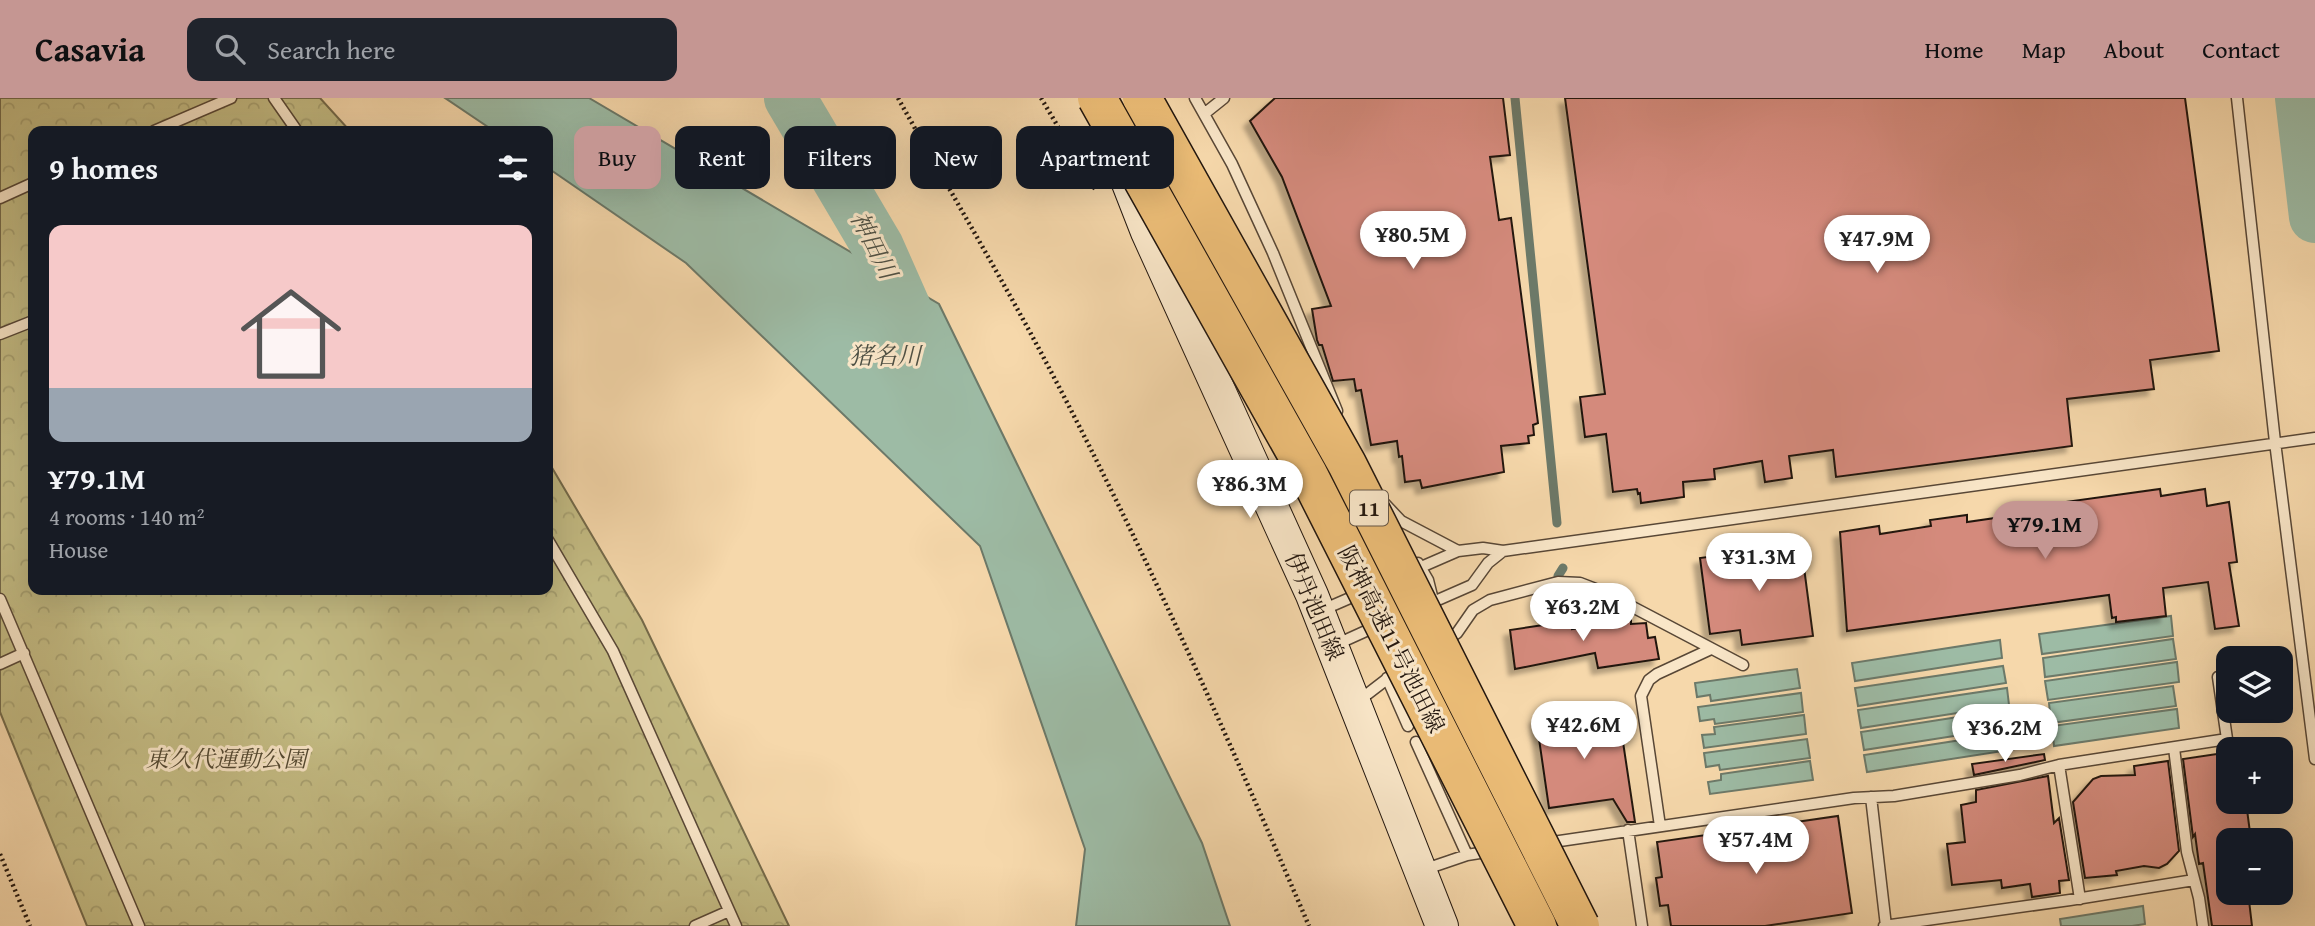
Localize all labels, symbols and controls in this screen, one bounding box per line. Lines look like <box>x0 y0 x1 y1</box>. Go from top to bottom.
search box <box>187 18 677 81</box>
text: Casavia <box>35 25 145 73</box>
icon: search <box>211 30 249 68</box>
text: Search here <box>267 30 396 69</box>
text: Home <box>1925 32 1984 67</box>
text: Map <box>2022 32 2066 67</box>
text: About <box>2104 32 2164 67</box>
text: Contact <box>2202 32 2280 67</box>
chip: Buy <box>574 126 661 189</box>
chip: Rent <box>675 126 770 189</box>
chip: Filters <box>784 126 896 189</box>
chip: New <box>910 126 1002 189</box>
chip: Apartment <box>1016 126 1174 189</box>
text: 9 homes <box>49 146 158 190</box>
icon: filters <box>494 149 532 187</box>
water label: 神田川 <box>842 205 907 288</box>
pin: ¥80.5M <box>1356 212 1470 271</box>
pin: ¥47.9M <box>1820 216 1934 275</box>
text: ¥80.5M <box>1376 217 1450 250</box>
text: ¥47.9M <box>1840 221 1914 254</box>
icon: home <box>228 271 354 397</box>
water label: 猪名川 <box>849 338 924 373</box>
text: ¥79.1M <box>49 456 145 500</box>
pin: ¥86.3M <box>1193 460 1307 520</box>
text: ¥86.3M <box>1213 466 1287 499</box>
road number: 11 <box>1350 490 1388 526</box>
text: 4 rooms · 140 m² <box>49 500 204 533</box>
pin: ¥79.1M <box>1988 502 2102 561</box>
text: ¥79.1M <box>2008 507 2082 540</box>
text: House <box>49 533 108 566</box>
pin: ¥31.3M <box>1702 533 1816 593</box>
text: ¥31.3M <box>1722 539 1796 572</box>
street label: 阪神高速11号池田線 <box>1331 540 1453 738</box>
street label: 伊丹池田線 <box>1277 547 1353 665</box>
pin: ¥63.2M <box>1526 584 1640 643</box>
text: ¥63.2M <box>1546 589 1620 622</box>
map controls <box>2216 646 2293 905</box>
button: layers <box>2216 646 2293 723</box>
pin: ¥42.6M <box>1527 702 1641 761</box>
pin: ¥36.2M <box>1948 704 2062 764</box>
text: ¥42.6M <box>1547 707 1621 740</box>
text: ¥36.2M <box>1968 710 2042 743</box>
button: + <box>2216 737 2293 814</box>
park label: 東久代運動公園 <box>146 742 311 775</box>
pin: ¥57.4M <box>1699 816 1813 876</box>
text: ¥57.4M <box>1719 822 1793 855</box>
button: − <box>2216 828 2293 905</box>

